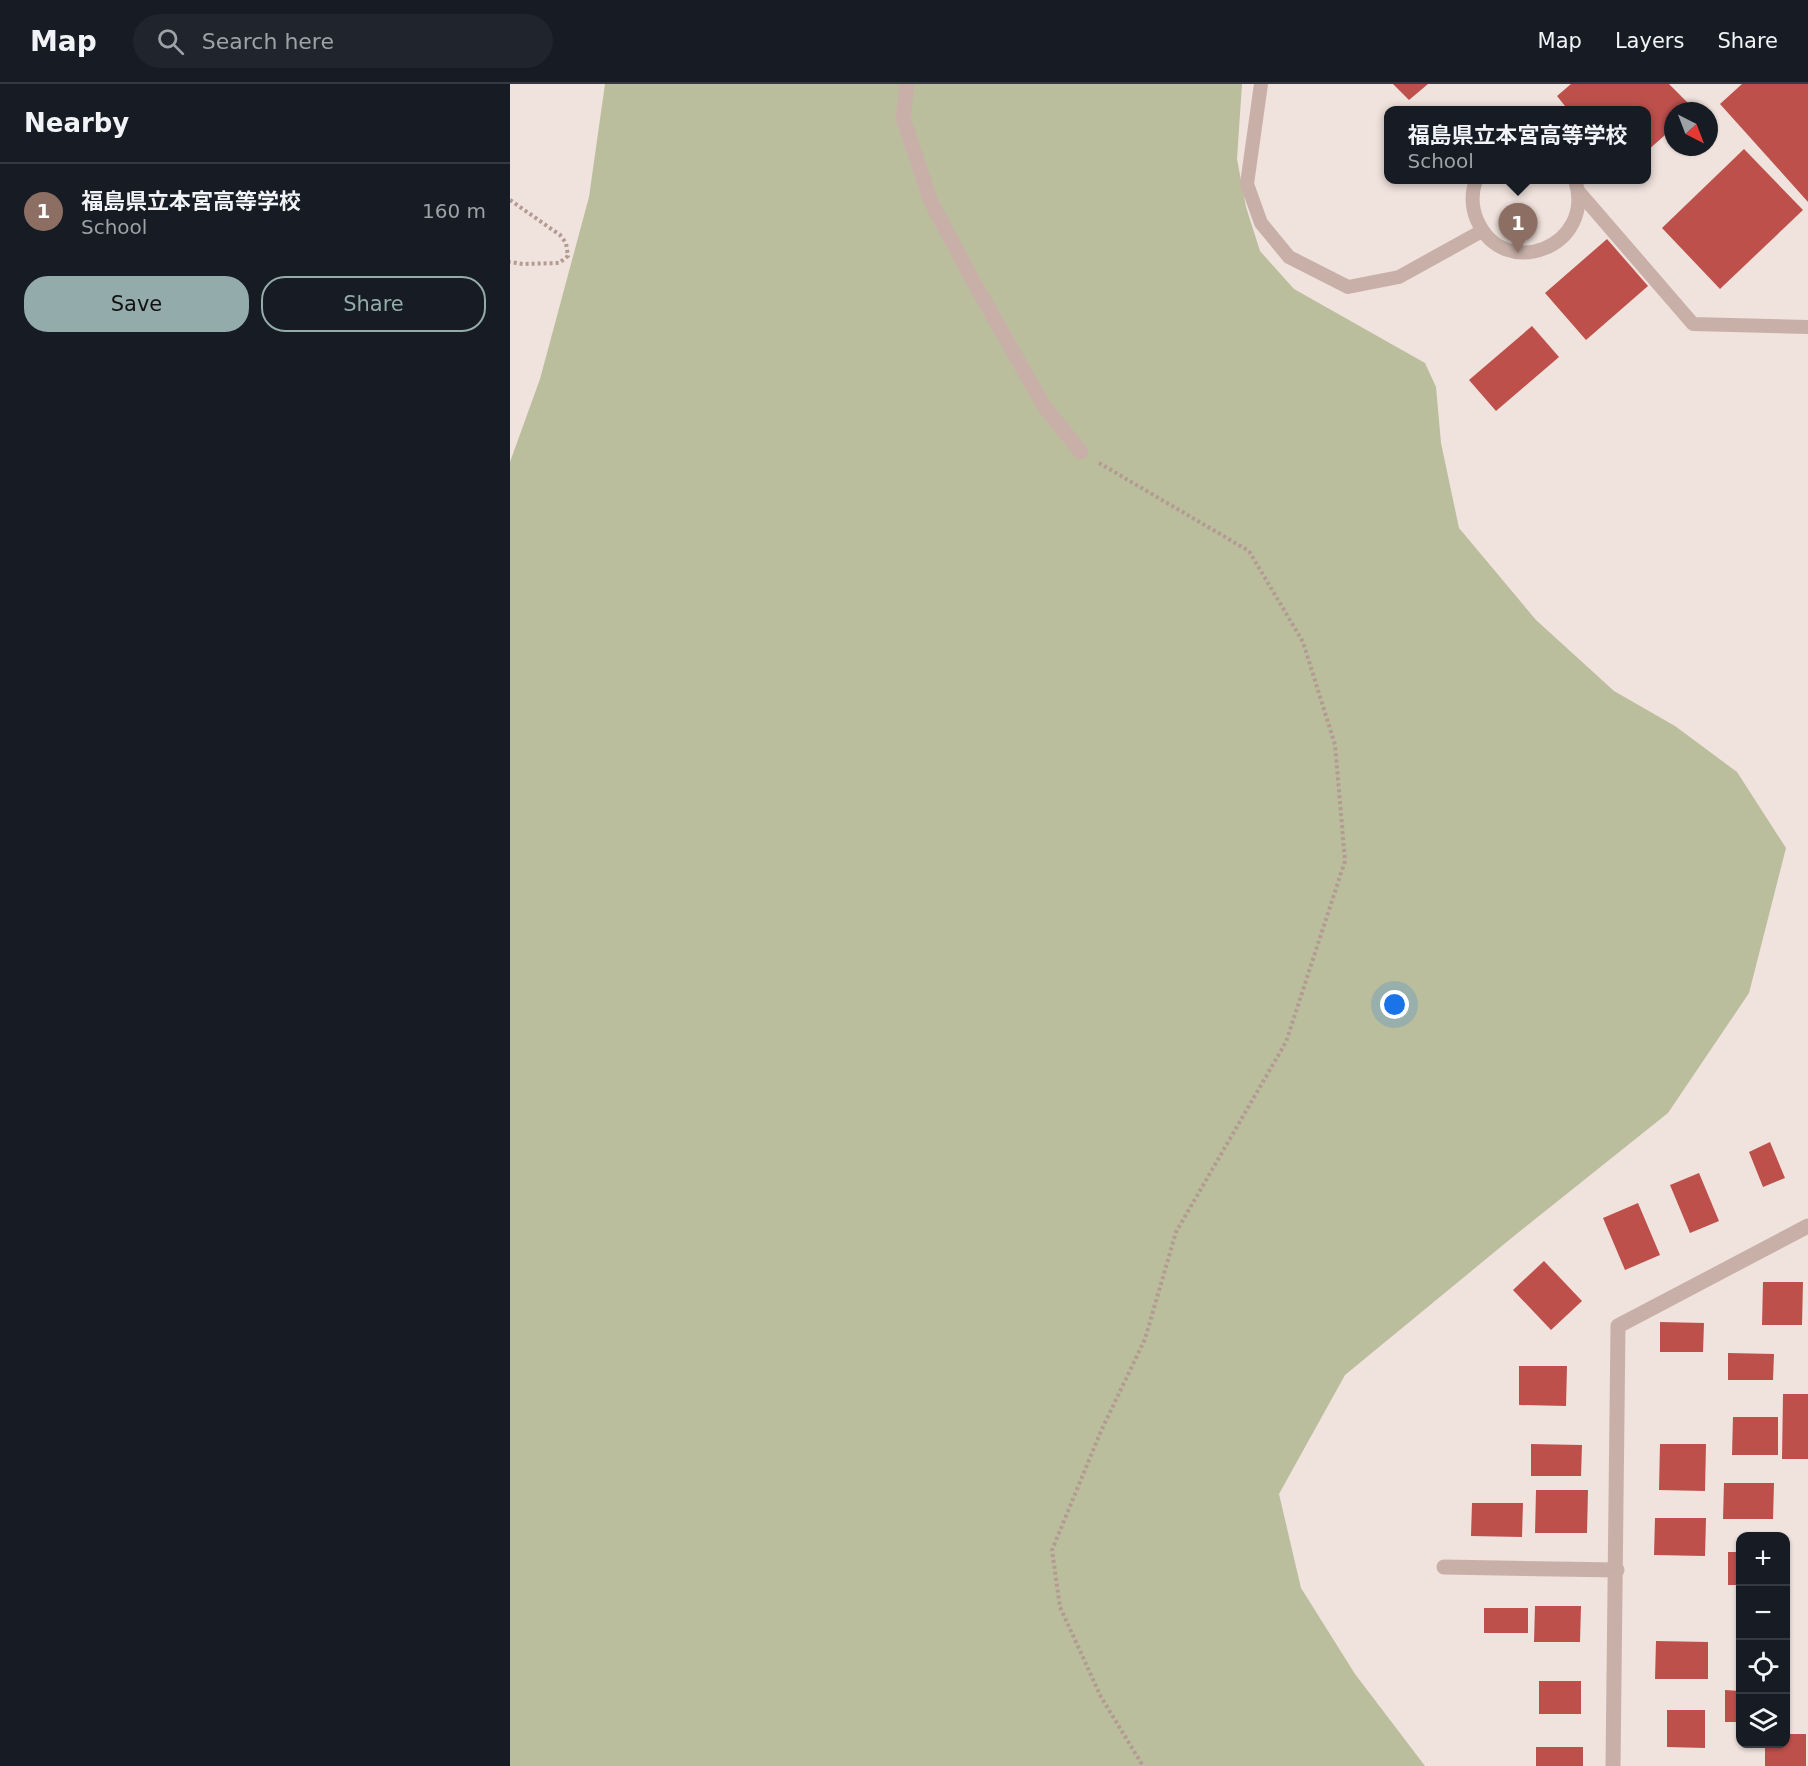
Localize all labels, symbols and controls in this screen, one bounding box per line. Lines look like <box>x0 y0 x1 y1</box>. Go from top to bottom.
search box <box>133 14 553 68</box>
text: Map <box>30 25 97 58</box>
icon: search <box>154 25 187 58</box>
text: Search here <box>202 29 334 54</box>
text: Map <box>1538 29 1582 53</box>
text: Layers <box>1615 29 1684 53</box>
text: Share <box>1717 29 1778 53</box>
north arrow <box>1664 102 1718 156</box>
popup <box>1384 106 1651 184</box>
text: Nearby <box>24 108 129 138</box>
text: 福島県立本宮高等学校 <box>1407 123 1628 148</box>
text: School <box>1407 149 1474 173</box>
text: 福島県立本宮高等学校 <box>81 189 301 214</box>
text: 1 <box>37 199 50 223</box>
text: 160 m <box>422 199 486 223</box>
pin: 1 <box>1498 204 1538 253</box>
text: School <box>81 215 147 239</box>
button: Save <box>24 276 249 332</box>
button: Share <box>261 276 486 332</box>
your location <box>1380 990 1409 1019</box>
map controls <box>1736 1532 1790 1748</box>
button: + <box>1736 1532 1790 1586</box>
button: − <box>1736 1586 1790 1640</box>
button: locate <box>1736 1640 1790 1694</box>
button: layers <box>1736 1694 1790 1748</box>

